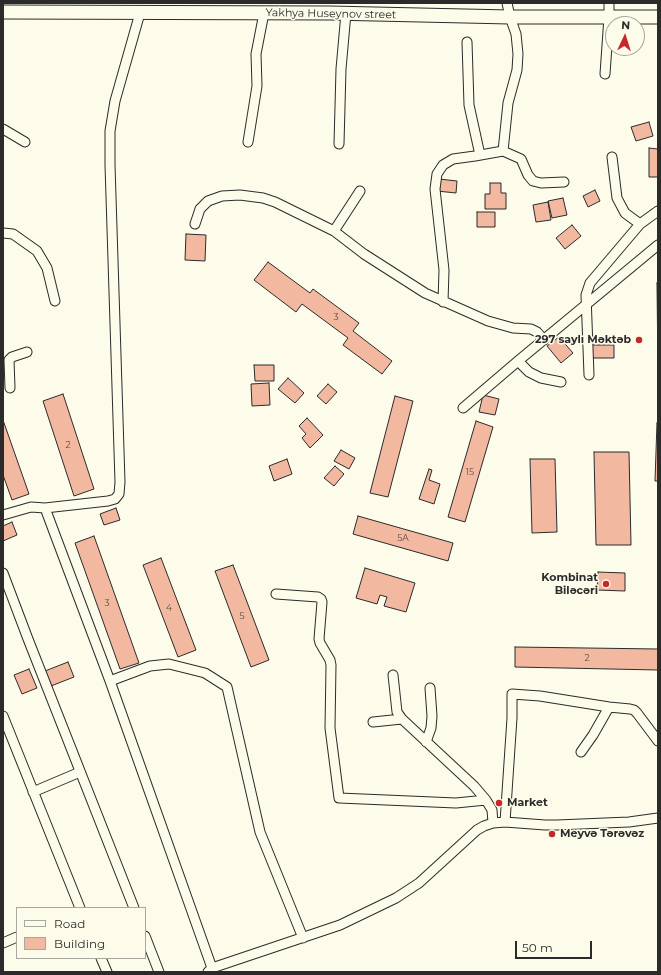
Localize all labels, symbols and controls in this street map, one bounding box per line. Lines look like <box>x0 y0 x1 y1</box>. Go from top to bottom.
street label: Yakhya Huseynov street <box>266 6 396 22</box>
north arrow <box>605 16 645 56</box>
text: N <box>621 18 631 32</box>
house number: 3 <box>333 312 339 322</box>
place label: 297 saylı Məktəb <box>535 333 631 347</box>
marker: 297 saylı Məktəb <box>634 335 644 345</box>
house number: 2 <box>65 440 71 450</box>
house number: 15 <box>466 467 474 477</box>
house number: 5A <box>397 533 409 543</box>
place label: Kombinat Biləcəri <box>541 571 598 597</box>
marker: Kombinat Biləcəri <box>601 579 611 589</box>
house number: 3 <box>104 598 110 608</box>
house number: 4 <box>166 603 172 613</box>
house number: 5 <box>239 611 245 621</box>
house number: 2 <box>584 653 590 663</box>
place label: Market <box>507 796 548 810</box>
marker: Market <box>494 798 504 808</box>
place label: Meyvə Tərəvəz <box>560 827 644 841</box>
marker: Meyvə Tərəvəz <box>547 829 557 839</box>
legend <box>16 907 146 959</box>
text: Road <box>54 916 85 931</box>
scale bar <box>517 933 594 959</box>
text: Building <box>54 936 105 951</box>
text: 50 m <box>522 940 553 955</box>

